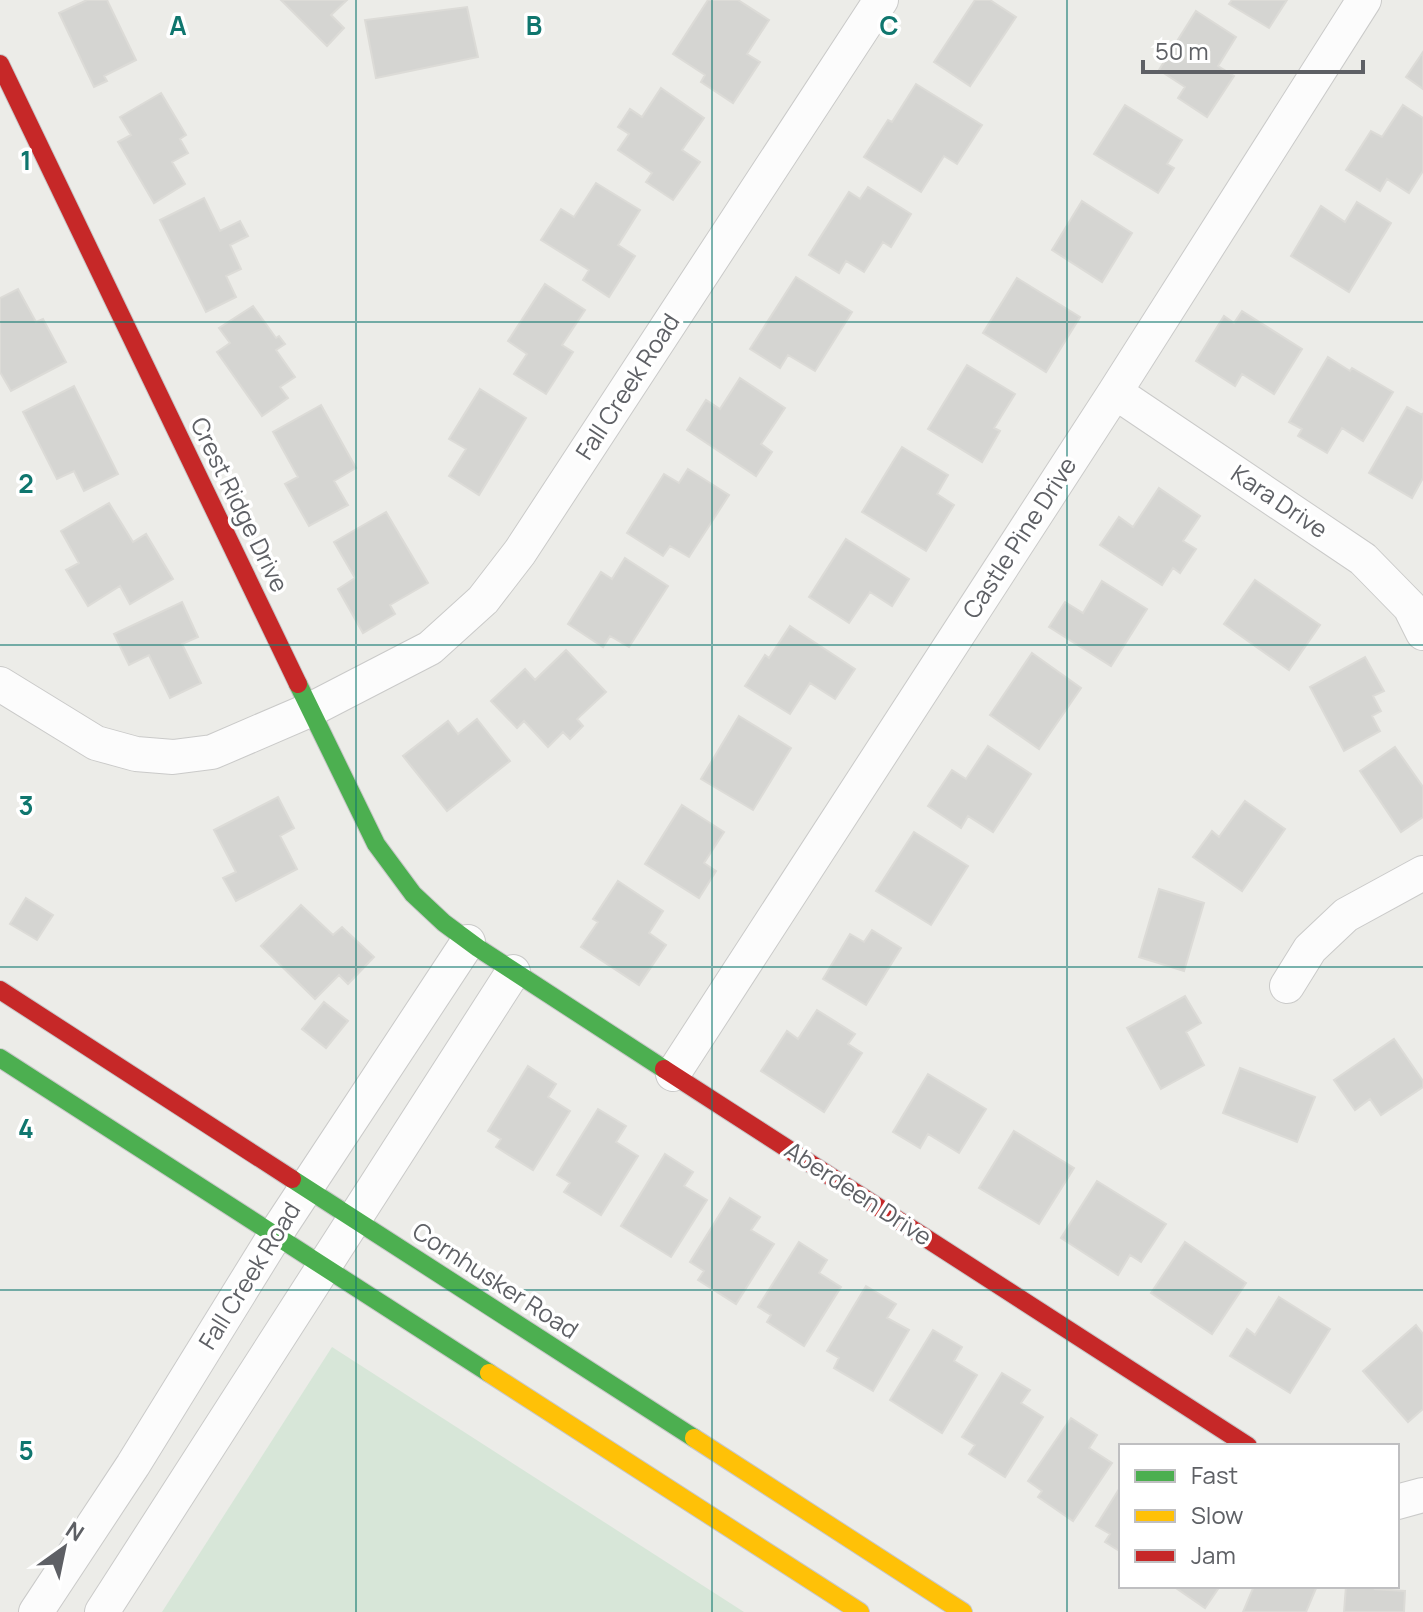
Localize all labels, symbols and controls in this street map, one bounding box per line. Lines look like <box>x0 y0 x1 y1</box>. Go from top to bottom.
text: A <box>169 7 187 43</box>
text: B <box>526 7 542 43</box>
text: C <box>879 7 899 43</box>
scale bar <box>1143 24 1363 74</box>
text: 50 m <box>1155 34 1209 67</box>
text: 1 <box>20 142 32 178</box>
street label: Fall Creek Road <box>567 307 686 466</box>
street label: Crest Ridge Drive <box>184 411 297 597</box>
street label: Castle Pine Drive <box>954 450 1083 624</box>
street label: Kara Drive <box>1225 456 1335 545</box>
text: 2 <box>18 465 34 501</box>
text: 3 <box>18 787 34 823</box>
text: 4 <box>18 1110 34 1146</box>
street label: Aberdeen Drive <box>779 1133 939 1253</box>
street label: Fall Creek Road <box>190 1195 307 1355</box>
street label: Cornhusker Road <box>407 1214 585 1346</box>
text: 5 <box>18 1432 34 1468</box>
legend <box>1119 1444 1399 1588</box>
text: Fast <box>1191 1458 1238 1491</box>
text: Slow <box>1191 1498 1244 1531</box>
north arrow <box>24 1508 104 1588</box>
text: N <box>60 1514 90 1548</box>
text: Jam <box>1191 1538 1236 1571</box>

